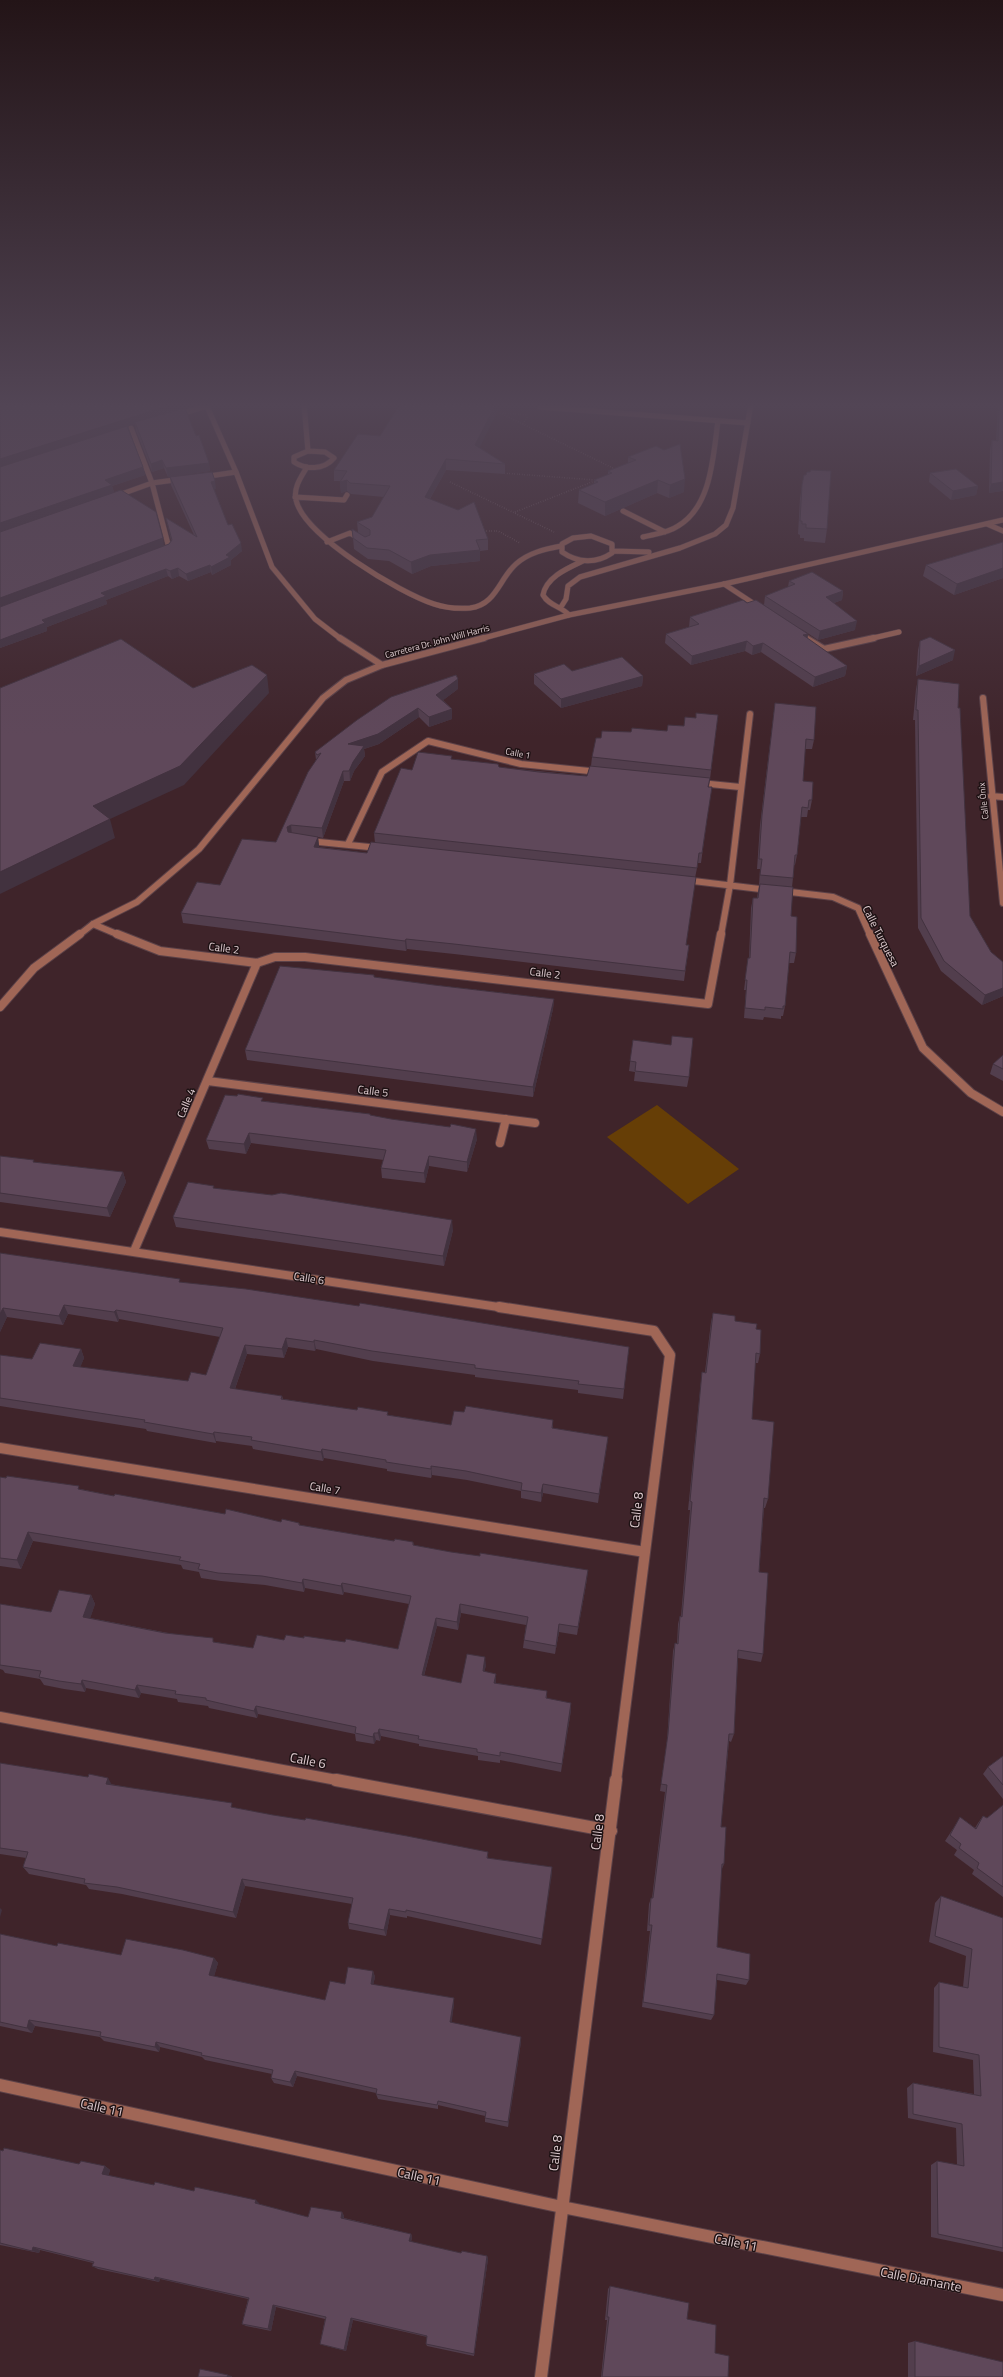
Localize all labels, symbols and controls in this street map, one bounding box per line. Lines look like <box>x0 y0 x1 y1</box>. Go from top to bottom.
street label: Carretera Dr. John Will Harris <box>383 621 491 661</box>
street label: Calle 1 <box>504 744 532 762</box>
street label: Calle Ónix <box>975 782 991 820</box>
street label: Calle Turquesa <box>859 903 903 970</box>
street label: Calle 2 <box>208 938 240 958</box>
street label: Calle 2 <box>529 963 561 983</box>
street label: Calle 5 <box>357 1081 389 1101</box>
street label: Calle 4 <box>173 1086 199 1120</box>
street label: Calle 6 <box>293 1268 325 1288</box>
street label: Calle 7 <box>309 1478 341 1498</box>
street label: Calle 8 <box>624 1491 648 1529</box>
street label: Calle 6 <box>288 1747 328 1773</box>
street label: Calle 8 <box>585 1813 609 1851</box>
street label: Calle 11 <box>79 2093 125 2121</box>
street label: Calle 8 <box>543 2134 567 2172</box>
street label: Calle 11 <box>396 2162 442 2190</box>
street label: Calle 11 <box>713 2228 759 2256</box>
street label: Calle Diamante <box>879 2261 963 2297</box>

